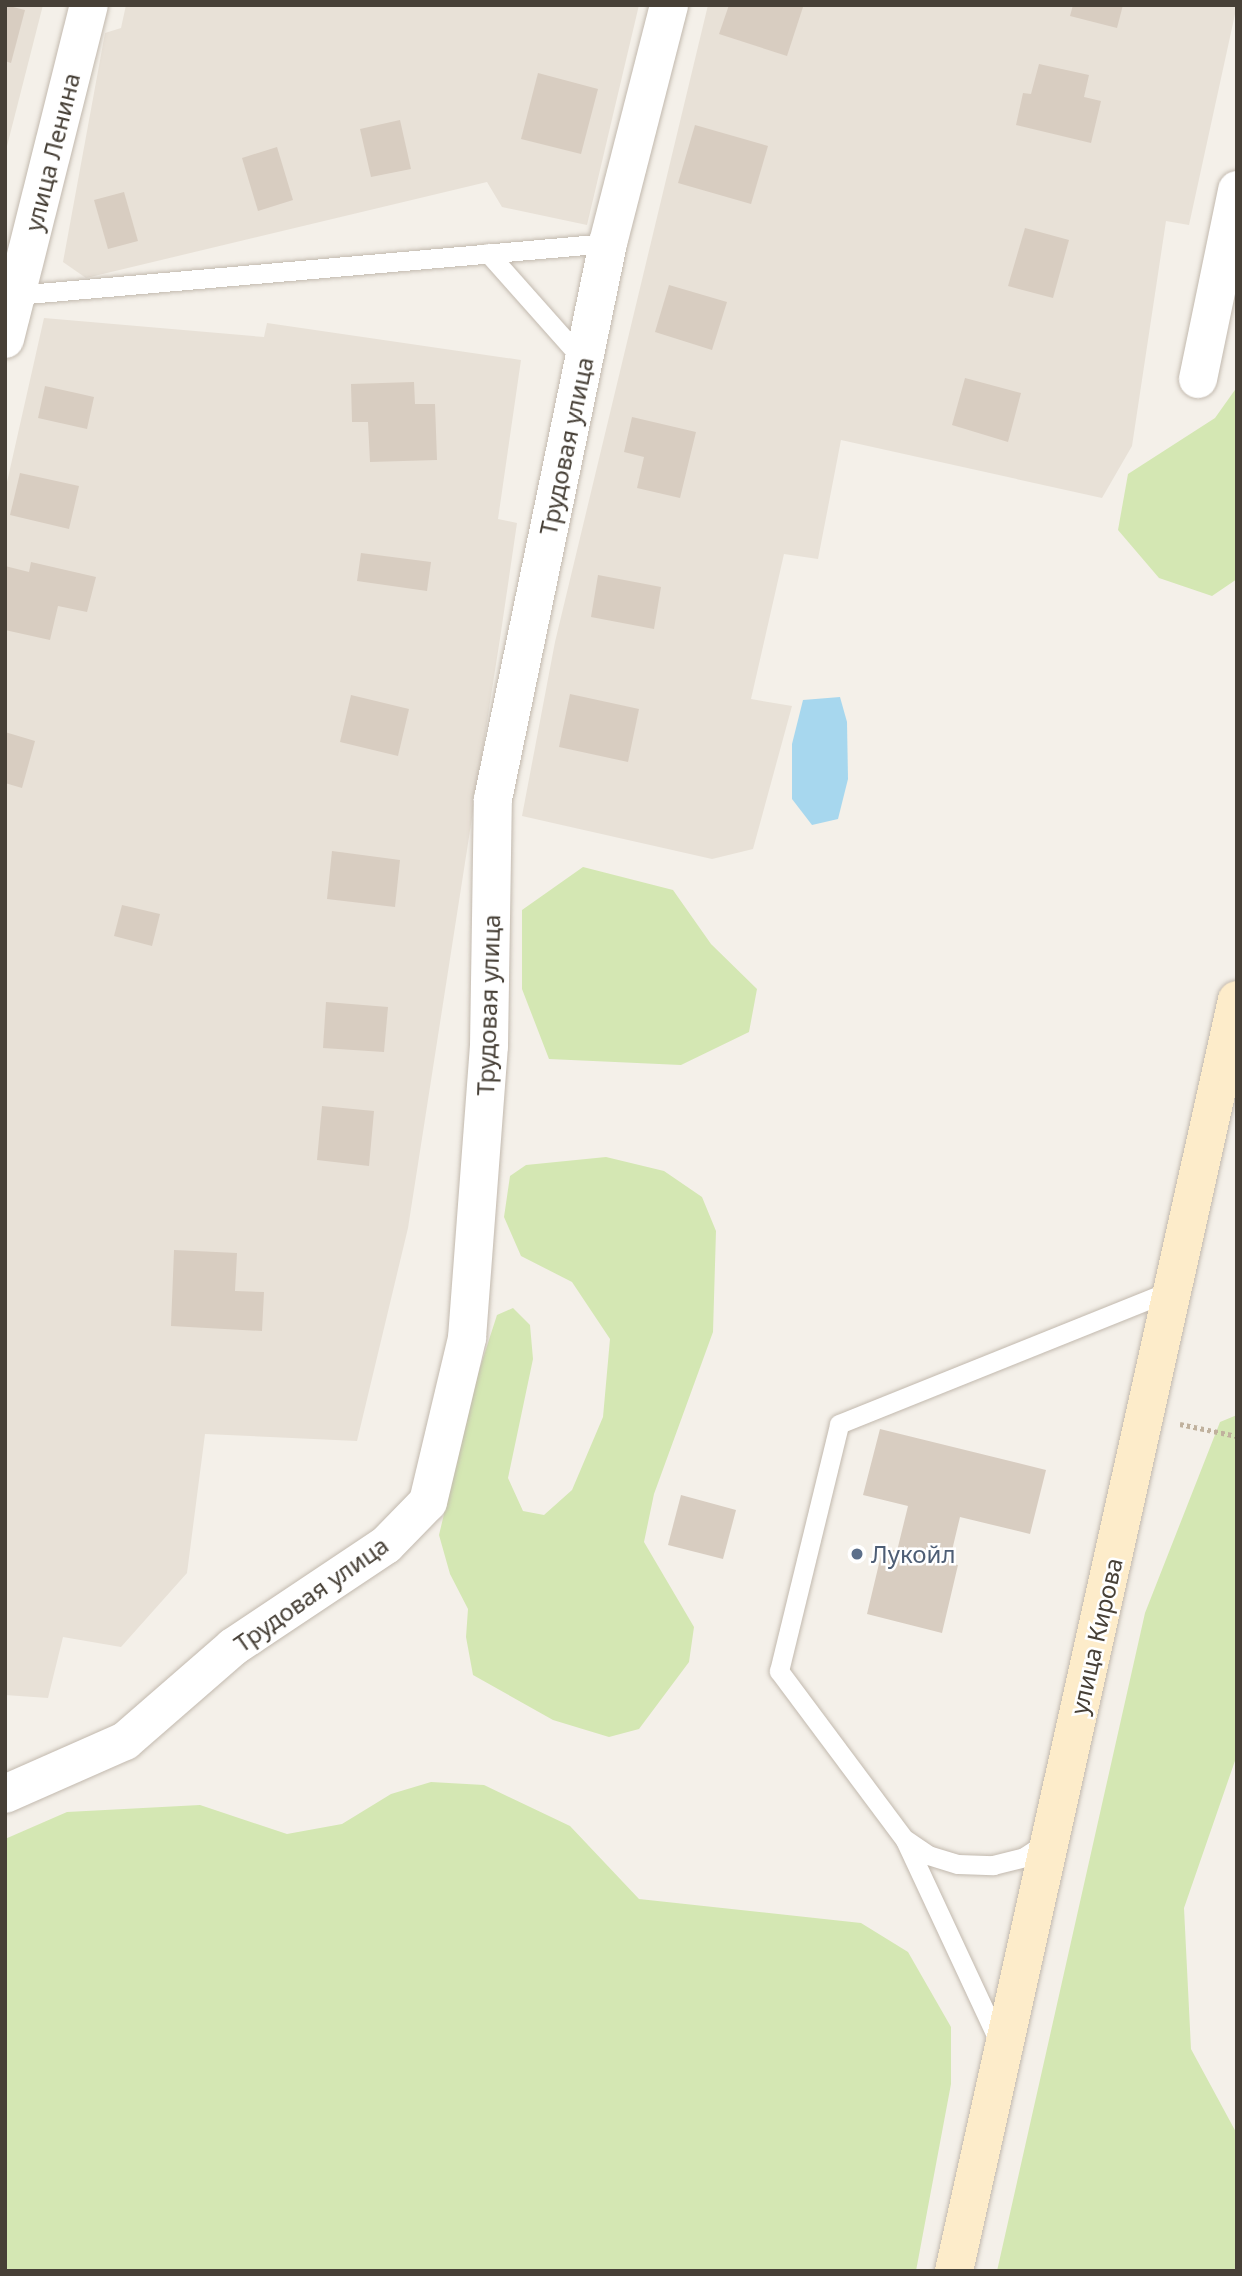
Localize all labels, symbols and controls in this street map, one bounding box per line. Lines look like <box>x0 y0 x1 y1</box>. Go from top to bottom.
street label: улица Ленина <box>18 70 86 234</box>
street label: Трудовая улица <box>533 354 599 538</box>
street label: Трудовая улица <box>470 914 506 1096</box>
street label: Трудовая улица <box>228 1530 394 1658</box>
place label: Лукойл <box>871 1540 955 1568</box>
marker: Лукойл <box>849 1546 865 1562</box>
street label: улица Кирова <box>1064 1555 1128 1717</box>

